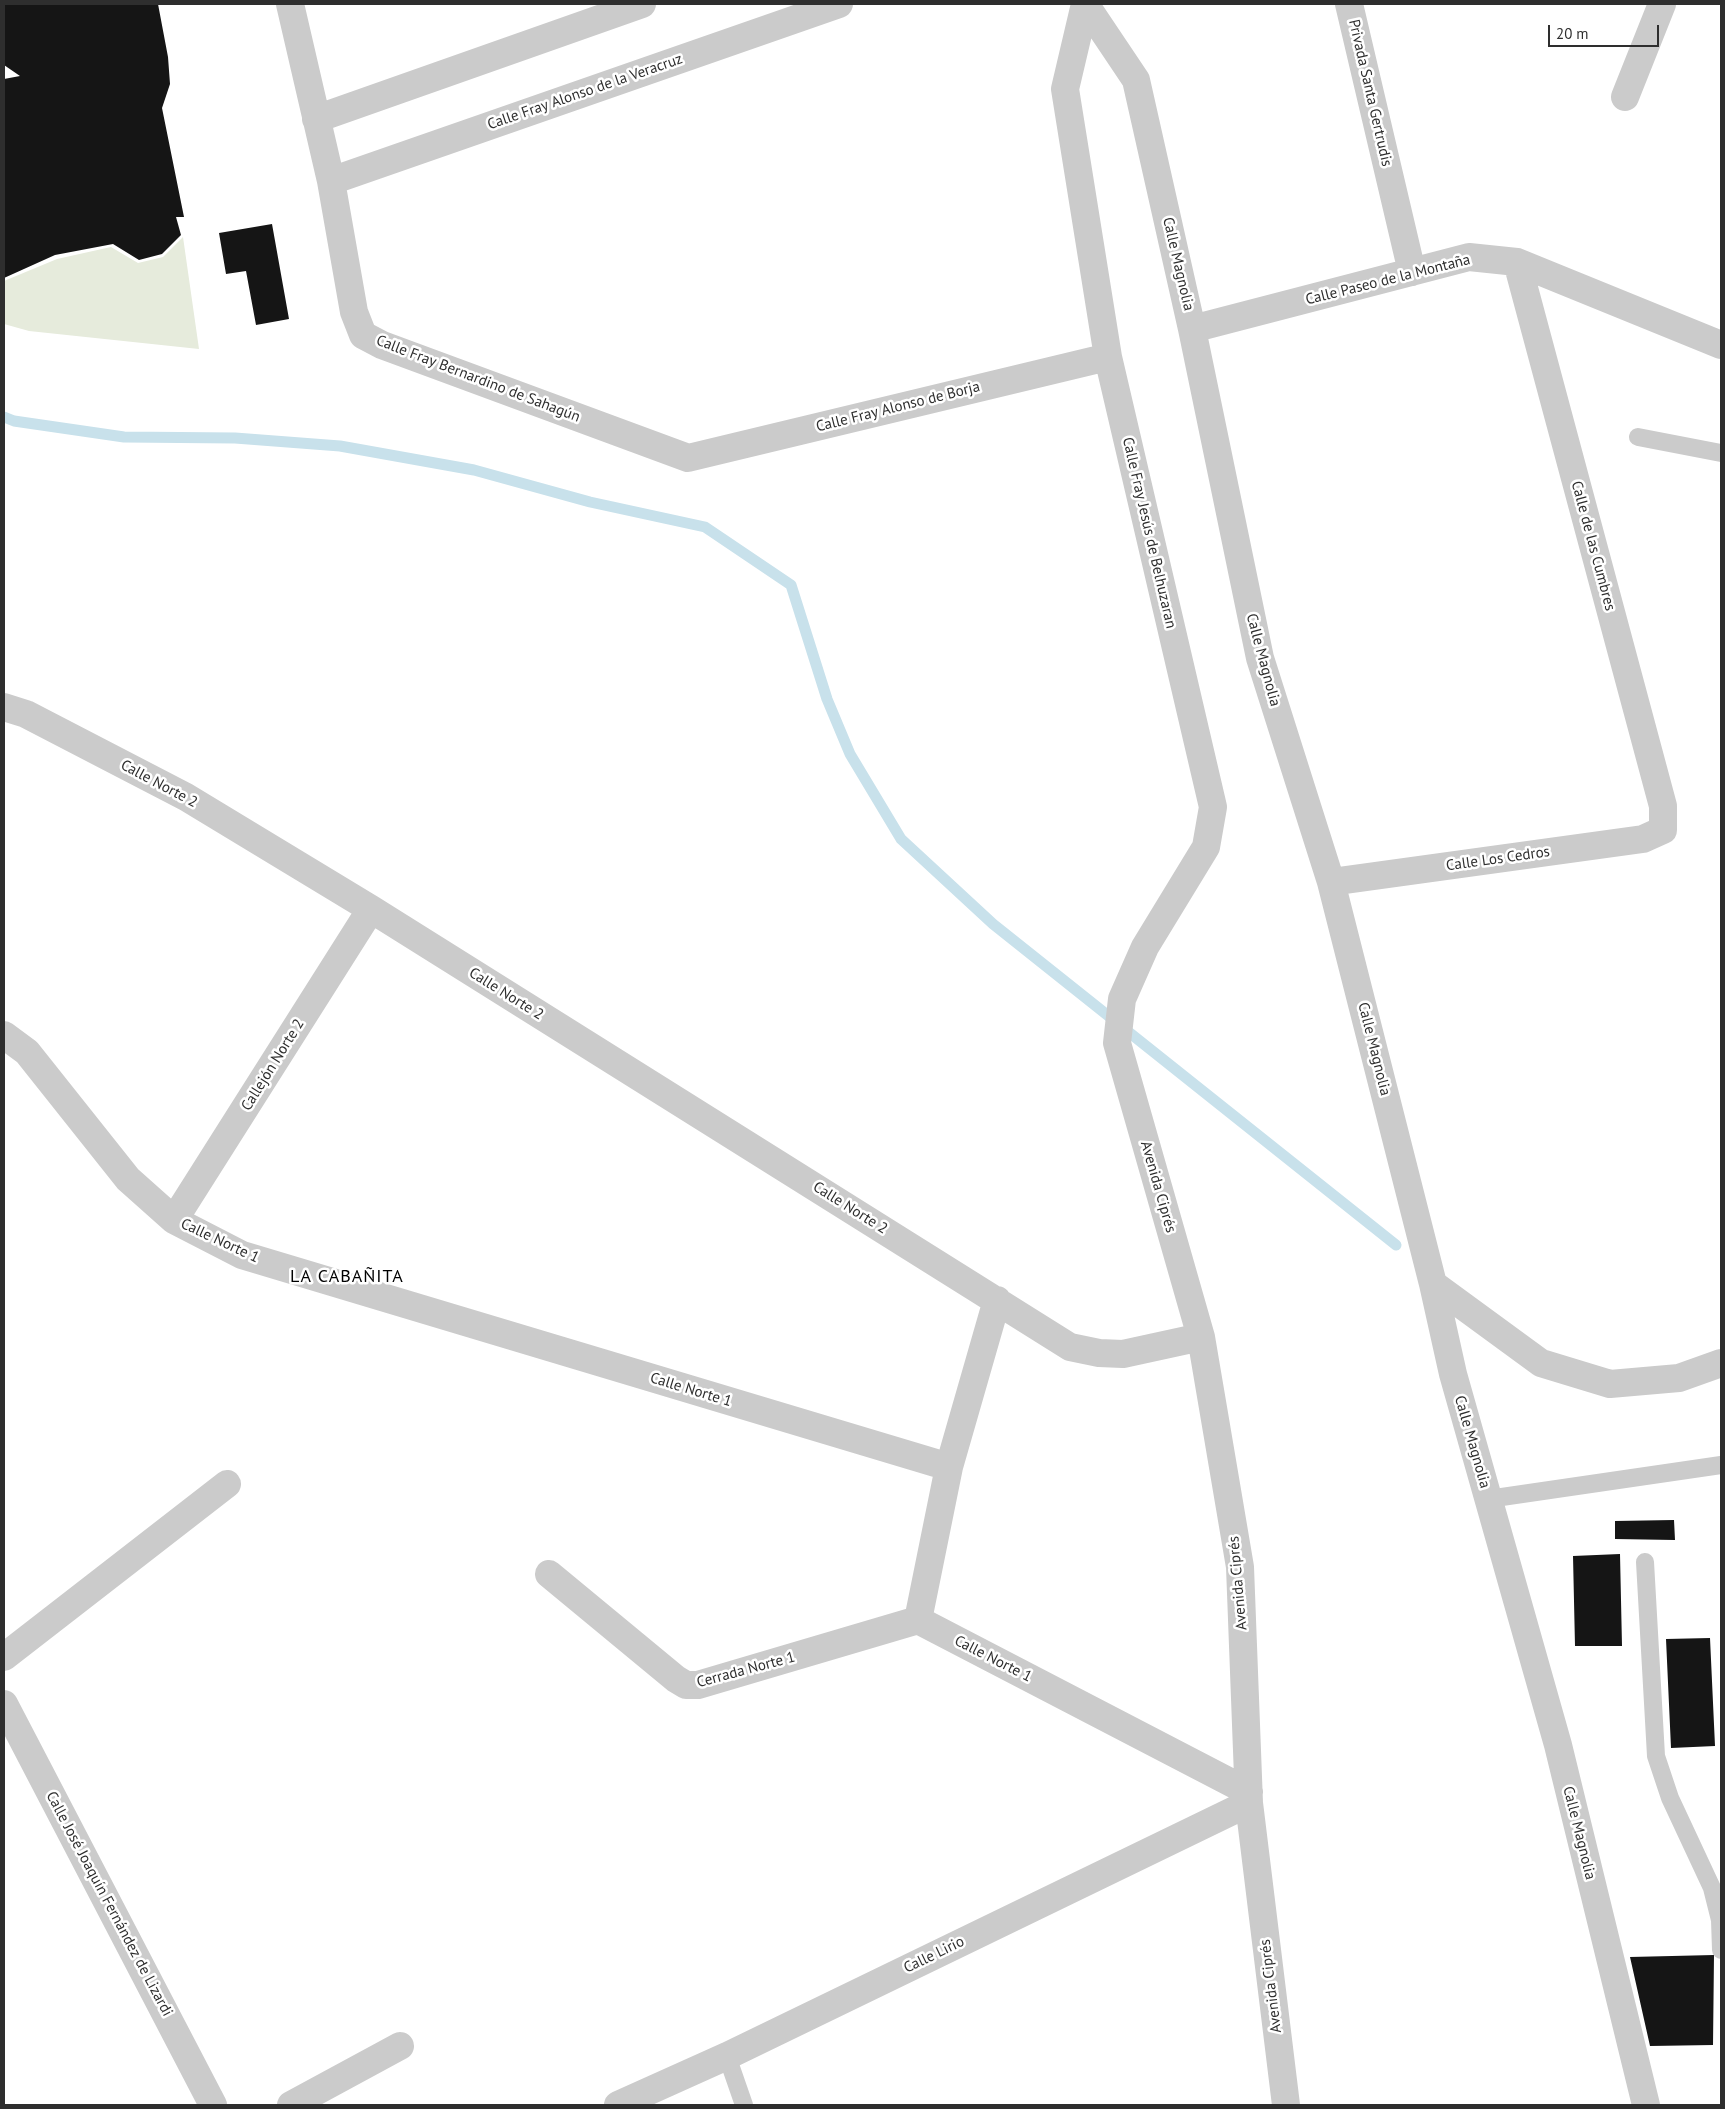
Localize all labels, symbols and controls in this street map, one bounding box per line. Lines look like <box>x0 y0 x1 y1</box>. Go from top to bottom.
scale bar <box>1550 15 1661 47</box>
street label: Privada Santa Gertrudis <box>1344 18 1396 168</box>
text: 20 m <box>1556 24 1589 43</box>
street label: Calle Fray Alonso de la Veracruz <box>485 50 685 134</box>
street label: Calle Magnolia <box>1158 215 1198 313</box>
street label: Calle Paseo de la Montaña <box>1304 251 1472 309</box>
street label: Calle Fray Bernardino de Sahagún <box>373 332 583 426</box>
street label: Calle Fray Alonso de Borja <box>814 378 982 436</box>
street label: Calle Fray Jesús de Belhuzaran <box>1118 436 1180 630</box>
street label: Calle de las Cumbres <box>1567 479 1619 613</box>
street label: Calle Magnolia <box>1242 612 1284 708</box>
street label: Calle Norte 2 <box>117 756 201 812</box>
street label: Calle Los Cedros <box>1445 843 1551 875</box>
street label: Calle Norte 2 <box>465 964 547 1024</box>
street label: Calle Magnolia <box>1354 1000 1394 1098</box>
street label: Callejón Norte 2 <box>238 1016 308 1114</box>
street label: Avenida Ciprés <box>1136 1139 1180 1235</box>
street label: Calle Norte 2 <box>809 1178 891 1238</box>
street label: Calle Norte 1 <box>178 1215 262 1267</box>
district label: LA CABAÑITA <box>289 1266 405 1288</box>
street label: Calle Norte 1 <box>648 1369 734 1411</box>
street label: Calle Magnolia <box>1450 1394 1494 1490</box>
street label: Avenida Ciprés <box>1225 1535 1251 1631</box>
street label: Calle Norte 1 <box>951 1632 1035 1686</box>
street label: Cerrada Norte 1 <box>695 1648 797 1692</box>
street label: Calle Magnolia <box>1559 1784 1599 1882</box>
street label: Calle José Joaquín Fernández de Lizardi <box>42 1788 176 2020</box>
street label: Calle Lirio <box>901 1933 967 1977</box>
street label: Avenida Ciprés <box>1256 1938 1286 2034</box>

